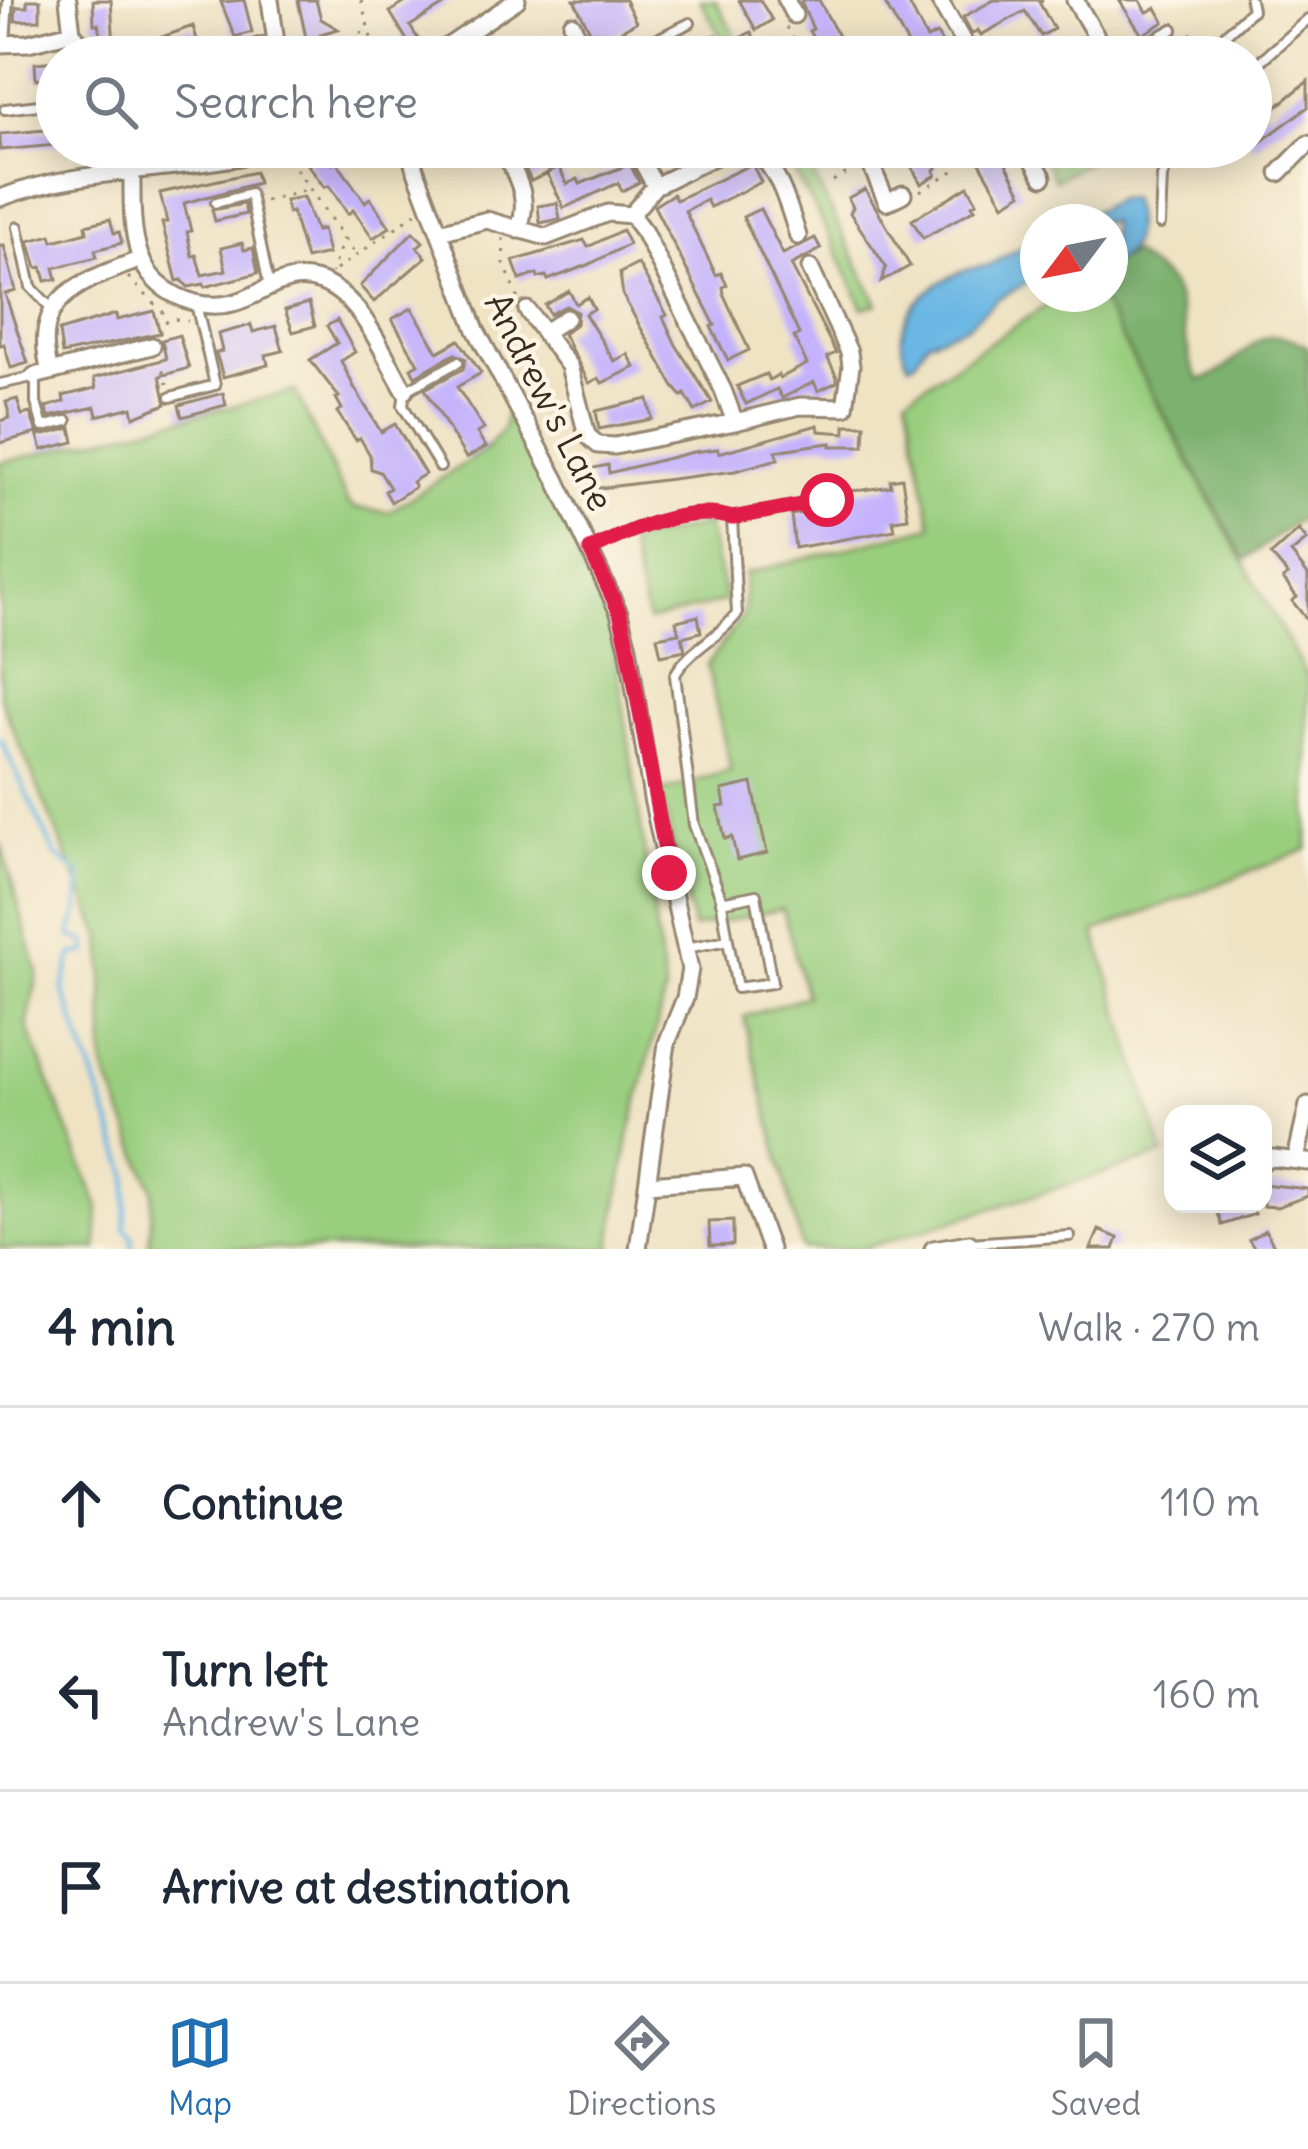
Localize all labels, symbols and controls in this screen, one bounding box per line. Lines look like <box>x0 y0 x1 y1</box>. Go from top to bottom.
search box <box>36 36 1272 168</box>
icon: search <box>78 69 144 135</box>
text: Search here <box>174 74 418 130</box>
north arrow <box>1020 204 1128 312</box>
street label: Andrew's Lane <box>475 286 623 518</box>
route start <box>800 473 854 527</box>
route end <box>642 846 696 900</box>
map controls <box>1164 1105 1272 1213</box>
button: layers <box>1164 1105 1272 1213</box>
text: 4 min <box>48 1295 175 1359</box>
text: Walk · 270 m <box>1038 1303 1260 1352</box>
icon: ahead <box>48 1470 114 1536</box>
text: Continue <box>162 1475 344 1531</box>
text: 110 m <box>1160 1478 1260 1527</box>
text: Turn left <box>162 1642 328 1698</box>
icon: left <box>48 1662 114 1728</box>
text: 160 m <box>1153 1670 1260 1719</box>
text: Andrew's Lane <box>162 1698 420 1747</box>
icon: arrive <box>48 1854 114 1920</box>
text: Arrive at destination <box>162 1859 571 1915</box>
tab: Map <box>167 2010 233 2124</box>
tab: Directions <box>567 2010 716 2124</box>
tab: Saved <box>1051 2010 1141 2124</box>

